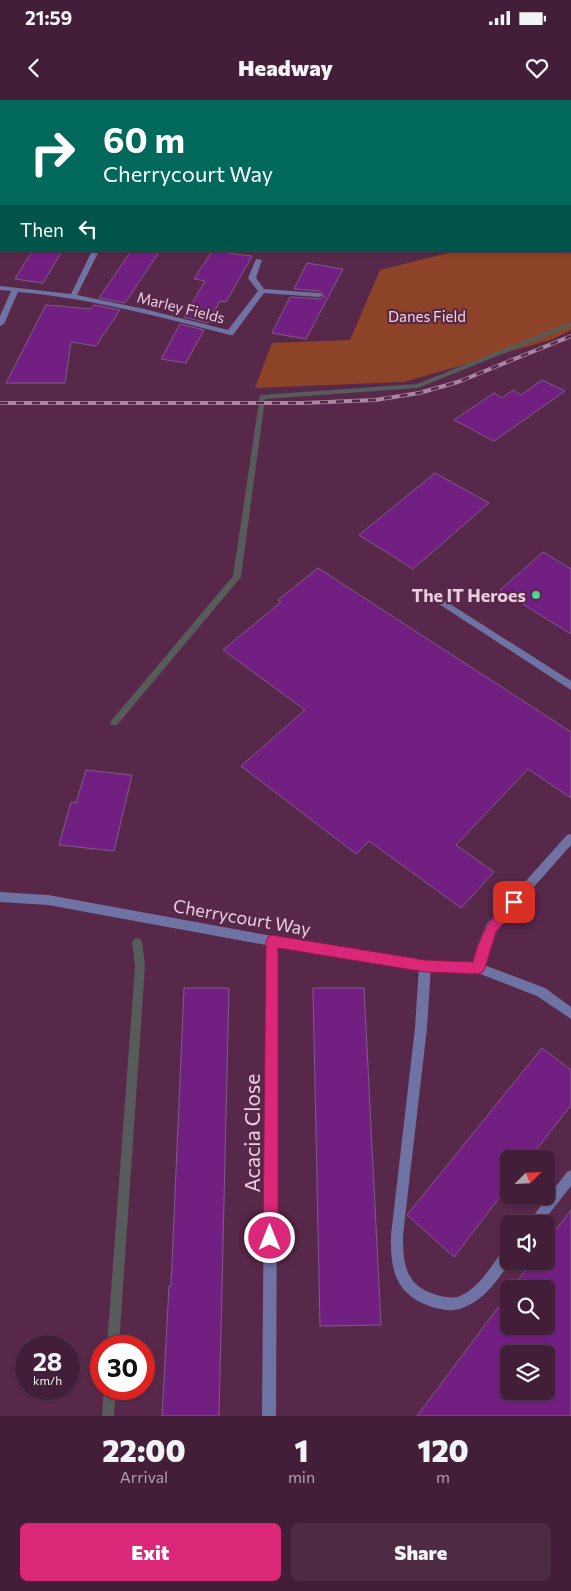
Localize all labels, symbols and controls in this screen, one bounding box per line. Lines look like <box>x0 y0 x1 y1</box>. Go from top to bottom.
text: 21:59 <box>25 6 72 29</box>
icon: back <box>20 54 48 82</box>
text: Headway <box>238 54 333 81</box>
icon: heart <box>523 54 551 82</box>
text: 60 m <box>103 117 185 160</box>
icon: right <box>20 120 85 185</box>
text: Cherrycourt Way <box>103 160 273 187</box>
icon: left <box>74 215 102 243</box>
text: Then <box>20 218 64 241</box>
street label: Marley Fields <box>135 287 227 327</box>
park label: Danes Field <box>388 307 466 325</box>
place label: The IT Heroes <box>412 584 526 606</box>
marker: The IT Heroes <box>530 589 542 601</box>
pin <box>493 881 535 923</box>
icon: arrive <box>500 888 528 916</box>
street label: Cherrycourt Way <box>172 894 312 940</box>
street label: Acacia Close <box>239 1074 264 1192</box>
north arrow <box>500 1150 555 1205</box>
map controls <box>500 1150 555 1400</box>
position arrow <box>243 1211 295 1263</box>
button: sound <box>500 1215 555 1270</box>
button: search <box>500 1280 555 1335</box>
speed limit sign: 30 <box>90 1335 155 1400</box>
button: layers <box>500 1345 555 1400</box>
text: 28 <box>33 1346 62 1376</box>
text: km/h <box>33 1373 62 1387</box>
text: 22:00 <box>102 1431 186 1468</box>
text: 1 <box>295 1431 309 1468</box>
text: 120 <box>417 1431 469 1468</box>
text: Arrival <box>120 1467 168 1486</box>
text: min <box>288 1467 315 1486</box>
text: m <box>436 1467 450 1486</box>
button: Exit <box>20 1523 281 1581</box>
button: Share <box>291 1523 551 1581</box>

